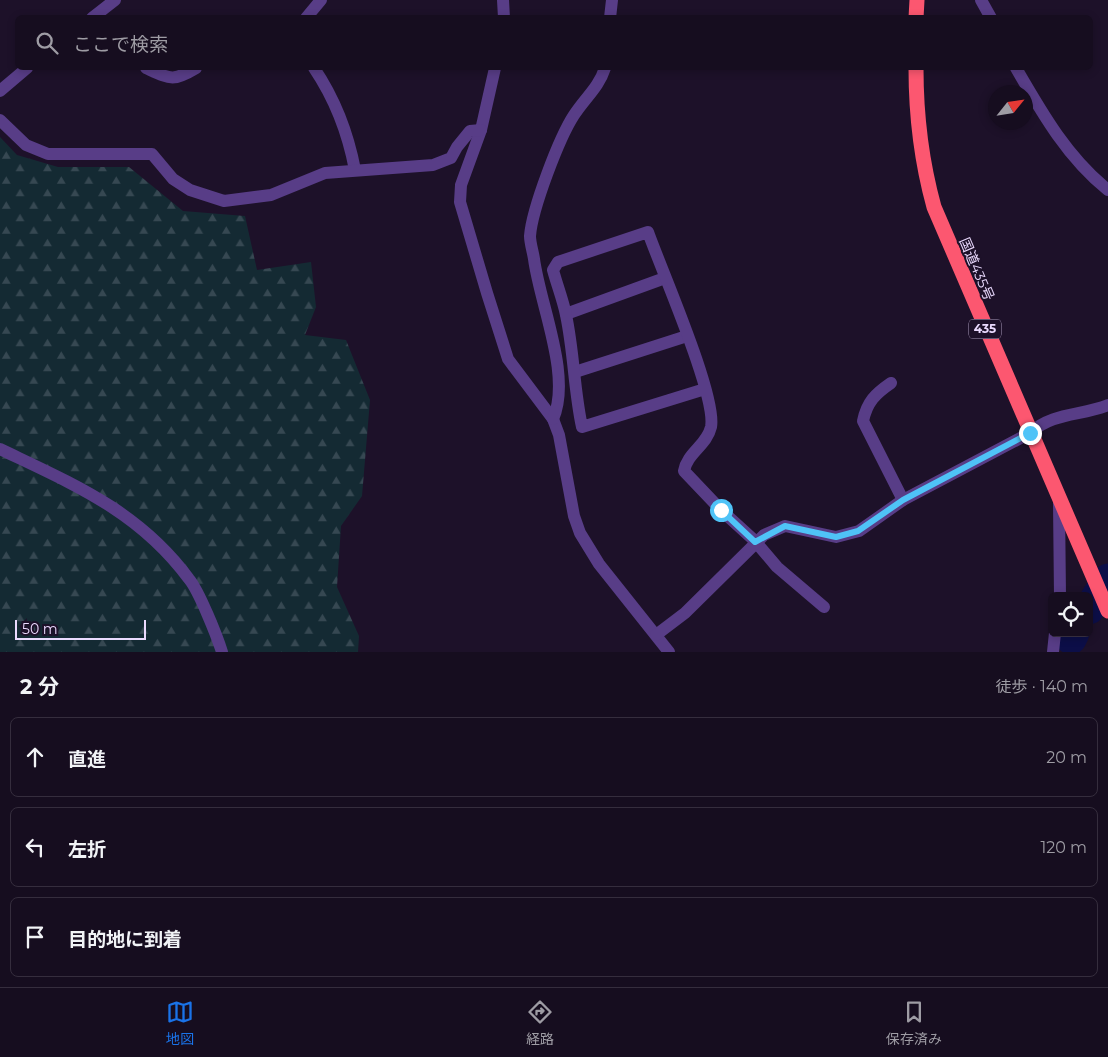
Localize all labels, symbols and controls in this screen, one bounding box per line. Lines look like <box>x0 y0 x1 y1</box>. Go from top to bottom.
search box <box>15 15 1093 70</box>
icon: search <box>33 29 61 57</box>
text: ここで検索 <box>73 33 168 56</box>
north arrow <box>988 85 1033 130</box>
street label: 国道435号 <box>956 235 998 303</box>
road number: 435 <box>969 320 1001 338</box>
route end <box>1019 422 1042 445</box>
route start <box>710 499 733 522</box>
map controls <box>1048 592 1093 637</box>
button: locate <box>1048 592 1093 637</box>
scale bar <box>15 617 146 640</box>
text: 50 m <box>22 620 58 638</box>
text: 2 分 <box>20 674 59 699</box>
text: 徒歩 · 140 m <box>995 677 1088 696</box>
icon: ahead <box>21 743 49 771</box>
text: 直進 <box>68 748 106 771</box>
text: 20 m <box>1046 748 1087 767</box>
icon: left <box>21 833 49 861</box>
text: 左折 <box>68 838 106 861</box>
text: 120 m <box>1040 838 1087 857</box>
icon: arrive <box>21 923 49 951</box>
text: 目的地に到着 <box>68 928 182 951</box>
tab: 地図 <box>166 998 194 1048</box>
tab: 経路 <box>526 998 554 1048</box>
tab: 保存済み <box>886 998 942 1048</box>

